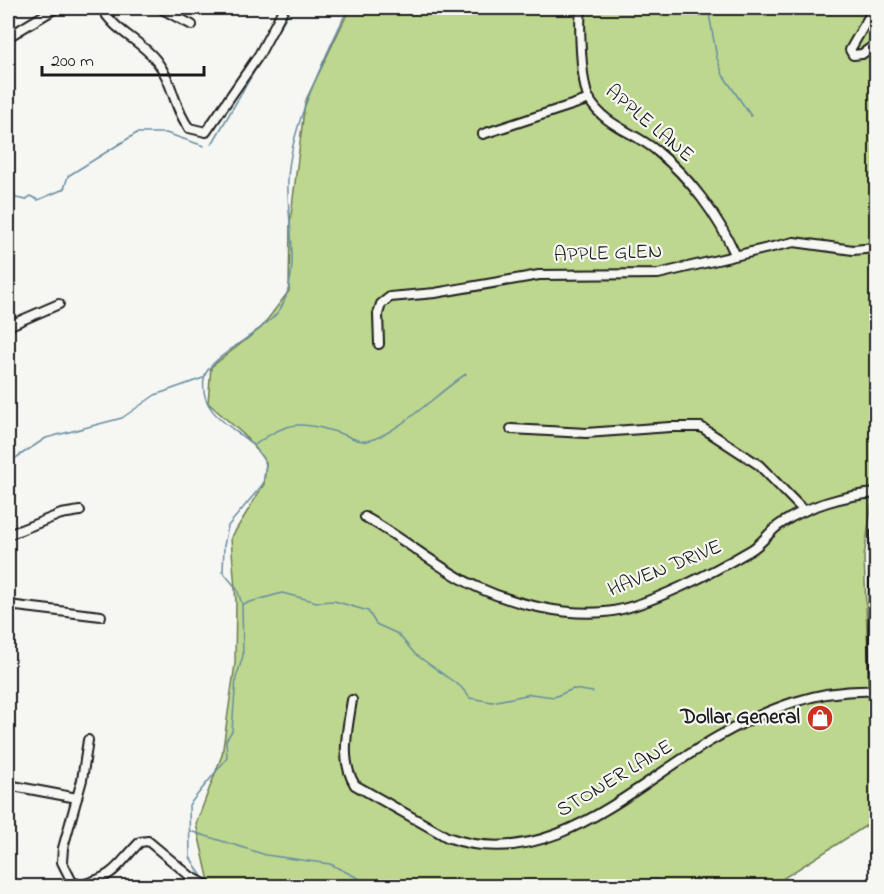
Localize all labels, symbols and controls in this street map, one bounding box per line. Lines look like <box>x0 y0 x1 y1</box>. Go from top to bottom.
scale bar <box>42 39 204 77</box>
text: 200 m <box>51 49 94 75</box>
street label: APPLE LANE <box>598 78 700 170</box>
street label: APPLE GLEN <box>553 237 663 271</box>
street label: HAVEN DRIVE <box>604 533 726 605</box>
place label: Dollar General <box>679 703 800 733</box>
shop icon: Dollar General <box>805 703 835 733</box>
street label: STONER LANE <box>551 732 679 826</box>

